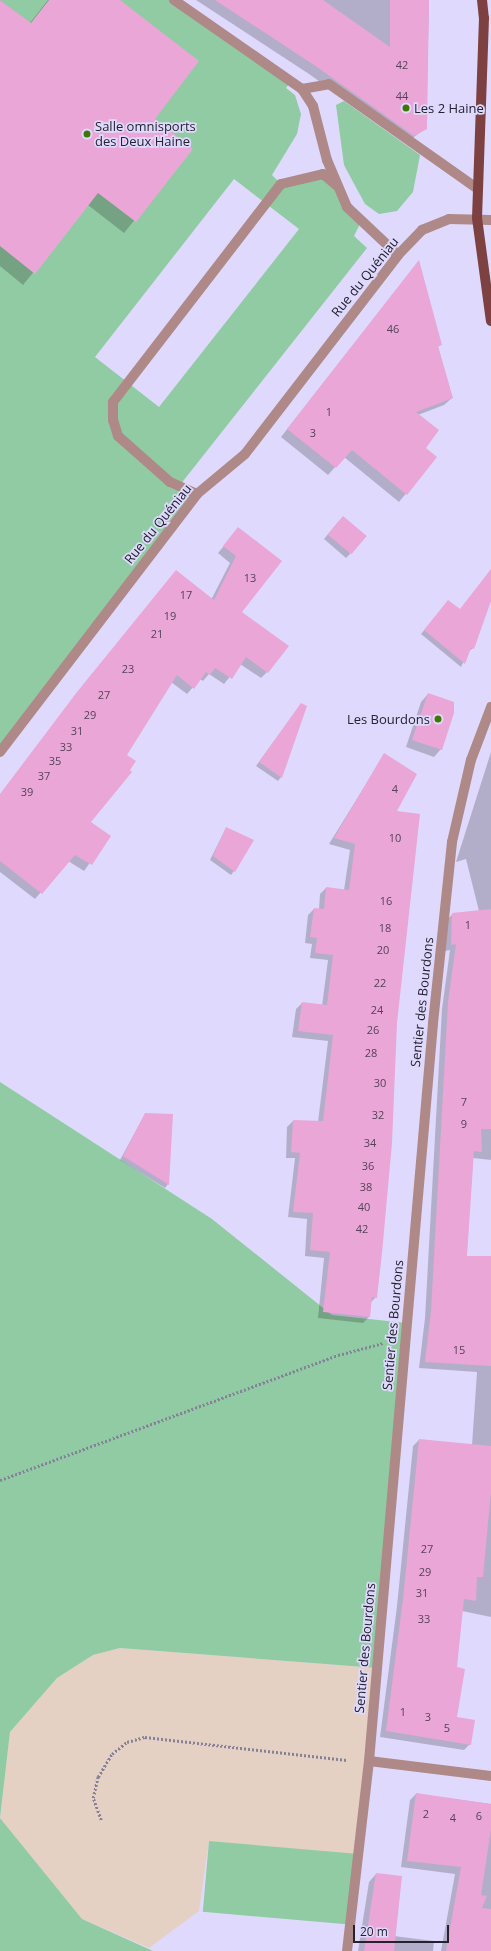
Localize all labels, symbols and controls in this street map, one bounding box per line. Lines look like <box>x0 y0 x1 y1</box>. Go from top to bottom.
house number: 42 <box>396 58 408 72</box>
house number: 44 <box>396 89 408 103</box>
place label: Les 2 Haine <box>414 100 484 116</box>
marker: Les 2 Haine <box>401 103 411 113</box>
place label: Salle omnisports des Deux Haine <box>95 119 196 150</box>
marker: Salle omnisports des Deux Haine <box>82 129 92 139</box>
street label: Rue du Quéniau <box>328 234 402 320</box>
house number: 46 <box>387 322 399 336</box>
house number: 1 <box>326 405 332 419</box>
house number: 3 <box>310 426 316 440</box>
street label: Rue du Quéniau <box>121 481 195 567</box>
house number: 13 <box>244 571 256 585</box>
house number: 17 <box>180 588 192 602</box>
house number: 19 <box>164 609 176 623</box>
house number: 21 <box>151 627 163 641</box>
house number: 23 <box>122 662 134 676</box>
house number: 27 <box>98 688 110 702</box>
house number: 29 <box>84 708 96 722</box>
place label: Les Bourdons <box>347 711 430 727</box>
marker: Les Bourdons <box>433 714 443 724</box>
house number: 31 <box>71 724 83 738</box>
house number: 33 <box>60 740 72 754</box>
house number: 35 <box>49 754 61 768</box>
house number: 37 <box>38 769 50 783</box>
house number: 4 <box>392 782 398 796</box>
house number: 39 <box>21 785 33 799</box>
house number: 10 <box>389 831 401 845</box>
house number: 16 <box>380 894 392 908</box>
house number: 1 <box>465 918 471 932</box>
house number: 18 <box>379 921 391 935</box>
street label: Sentier des Bourdons <box>407 936 437 1068</box>
house number: 20 <box>377 943 389 957</box>
house number: 22 <box>374 976 386 990</box>
house number: 24 <box>371 1003 383 1017</box>
house number: 26 <box>367 1023 379 1037</box>
house number: 28 <box>365 1046 377 1060</box>
house number: 30 <box>374 1076 386 1090</box>
house number: 7 <box>461 1095 467 1109</box>
house number: 32 <box>372 1108 384 1122</box>
house number: 9 <box>461 1117 467 1131</box>
house number: 34 <box>364 1136 376 1150</box>
house number: 36 <box>362 1159 374 1173</box>
house number: 38 <box>360 1180 372 1194</box>
house number: 40 <box>358 1200 370 1214</box>
house number: 42 <box>356 1222 368 1236</box>
street label: Sentier des Bourdons <box>380 1259 406 1391</box>
house number: 15 <box>453 1343 465 1357</box>
house number: 27 <box>421 1542 433 1556</box>
house number: 29 <box>419 1565 431 1579</box>
street label: Sentier des Bourdons <box>352 1582 378 1714</box>
house number: 31 <box>416 1586 428 1600</box>
house number: 33 <box>418 1612 430 1626</box>
house number: 1 <box>400 1705 406 1719</box>
house number: 3 <box>425 1710 431 1724</box>
house number: 5 <box>444 1721 450 1735</box>
house number: 2 <box>423 1807 429 1821</box>
house number: 6 <box>476 1809 482 1823</box>
house number: 4 <box>450 1811 456 1825</box>
scale bar <box>355 1917 451 1943</box>
text: 20 m <box>360 1923 388 1940</box>

